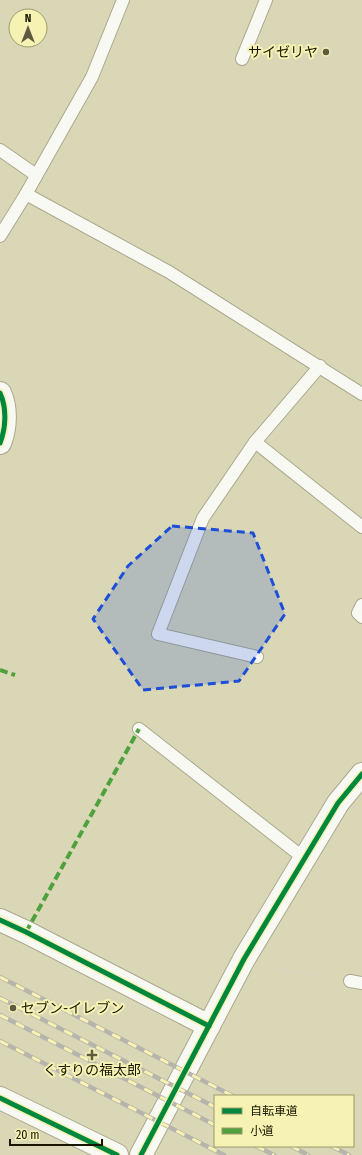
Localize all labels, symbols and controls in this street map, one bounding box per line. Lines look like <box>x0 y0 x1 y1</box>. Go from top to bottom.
north arrow <box>8 8 48 48</box>
text: N <box>25 12 31 25</box>
place label: サイゼリヤ <box>248 44 318 61</box>
marker: サイゼリヤ <box>321 47 331 57</box>
place label: セブン-イレブン <box>21 1000 124 1017</box>
marker: セブン-イレブン <box>8 1003 18 1013</box>
marker: くすりの福太郎 <box>87 1050 97 1060</box>
place label: くすりの福太郎 <box>43 1062 141 1079</box>
legend <box>214 1095 354 1147</box>
text: 自転車道 <box>250 1104 298 1118</box>
scale bar <box>10 1121 102 1147</box>
text: 小道 <box>250 1124 274 1138</box>
text: 20 m <box>16 1128 40 1142</box>

